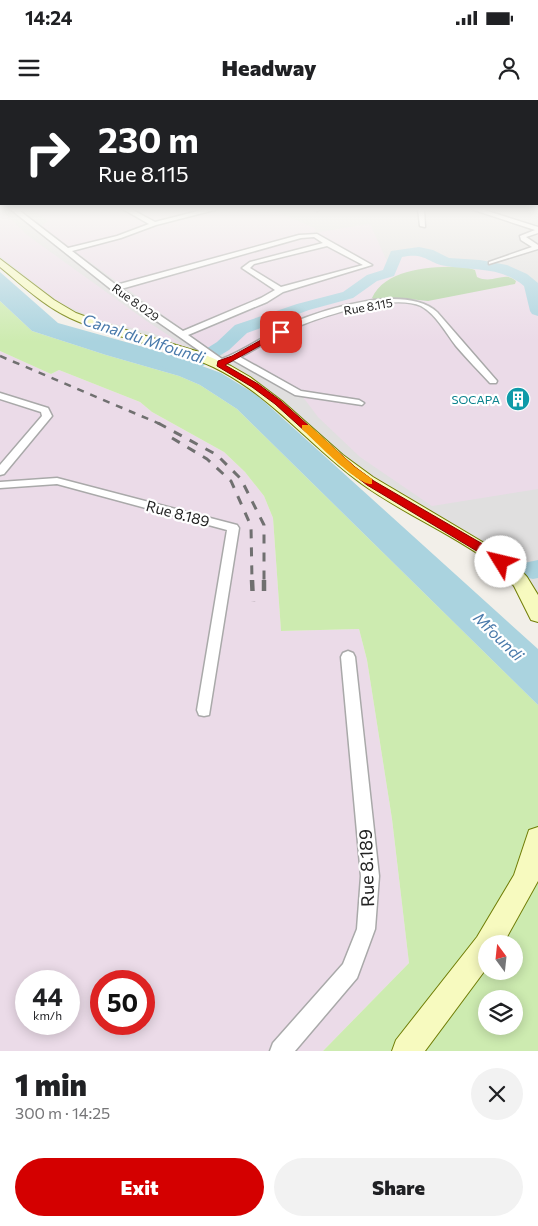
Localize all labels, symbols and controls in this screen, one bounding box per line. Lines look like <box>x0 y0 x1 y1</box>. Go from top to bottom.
text: 14:24 <box>25 6 73 29</box>
icon: menu <box>15 54 43 82</box>
text: Headway <box>222 54 316 81</box>
icon: person <box>495 54 523 82</box>
text: 230 m <box>98 117 199 160</box>
icon: right <box>15 120 80 185</box>
text: Rue 8.115 <box>98 160 189 187</box>
street label: Rue 8.029 <box>110 280 162 324</box>
street label: Rue 8.115 <box>342 295 394 317</box>
water label: Canal du Mfoundi <box>81 309 208 367</box>
pin <box>260 311 302 353</box>
icon: arrive <box>267 318 295 346</box>
building icon: SOCAPA <box>505 386 531 412</box>
place label: SOCAPA <box>451 392 500 406</box>
street label: Rue 8.189 <box>144 496 212 530</box>
position arrow <box>474 535 526 587</box>
water label: Mfoundi <box>470 608 528 665</box>
street label: Rue 8.189 <box>354 829 378 907</box>
north arrow <box>478 935 522 980</box>
map controls <box>478 935 523 1035</box>
speed limit sign: 50 <box>90 970 155 1035</box>
text: 44 <box>32 981 63 1011</box>
button: layers <box>478 990 523 1035</box>
text: km/h <box>33 1008 62 1022</box>
text: 1 min <box>15 1065 87 1102</box>
button: close <box>471 1068 523 1120</box>
text: 300 m · 14:25 <box>15 1103 110 1122</box>
button: Exit <box>15 1158 264 1216</box>
button: Share <box>274 1158 523 1216</box>

